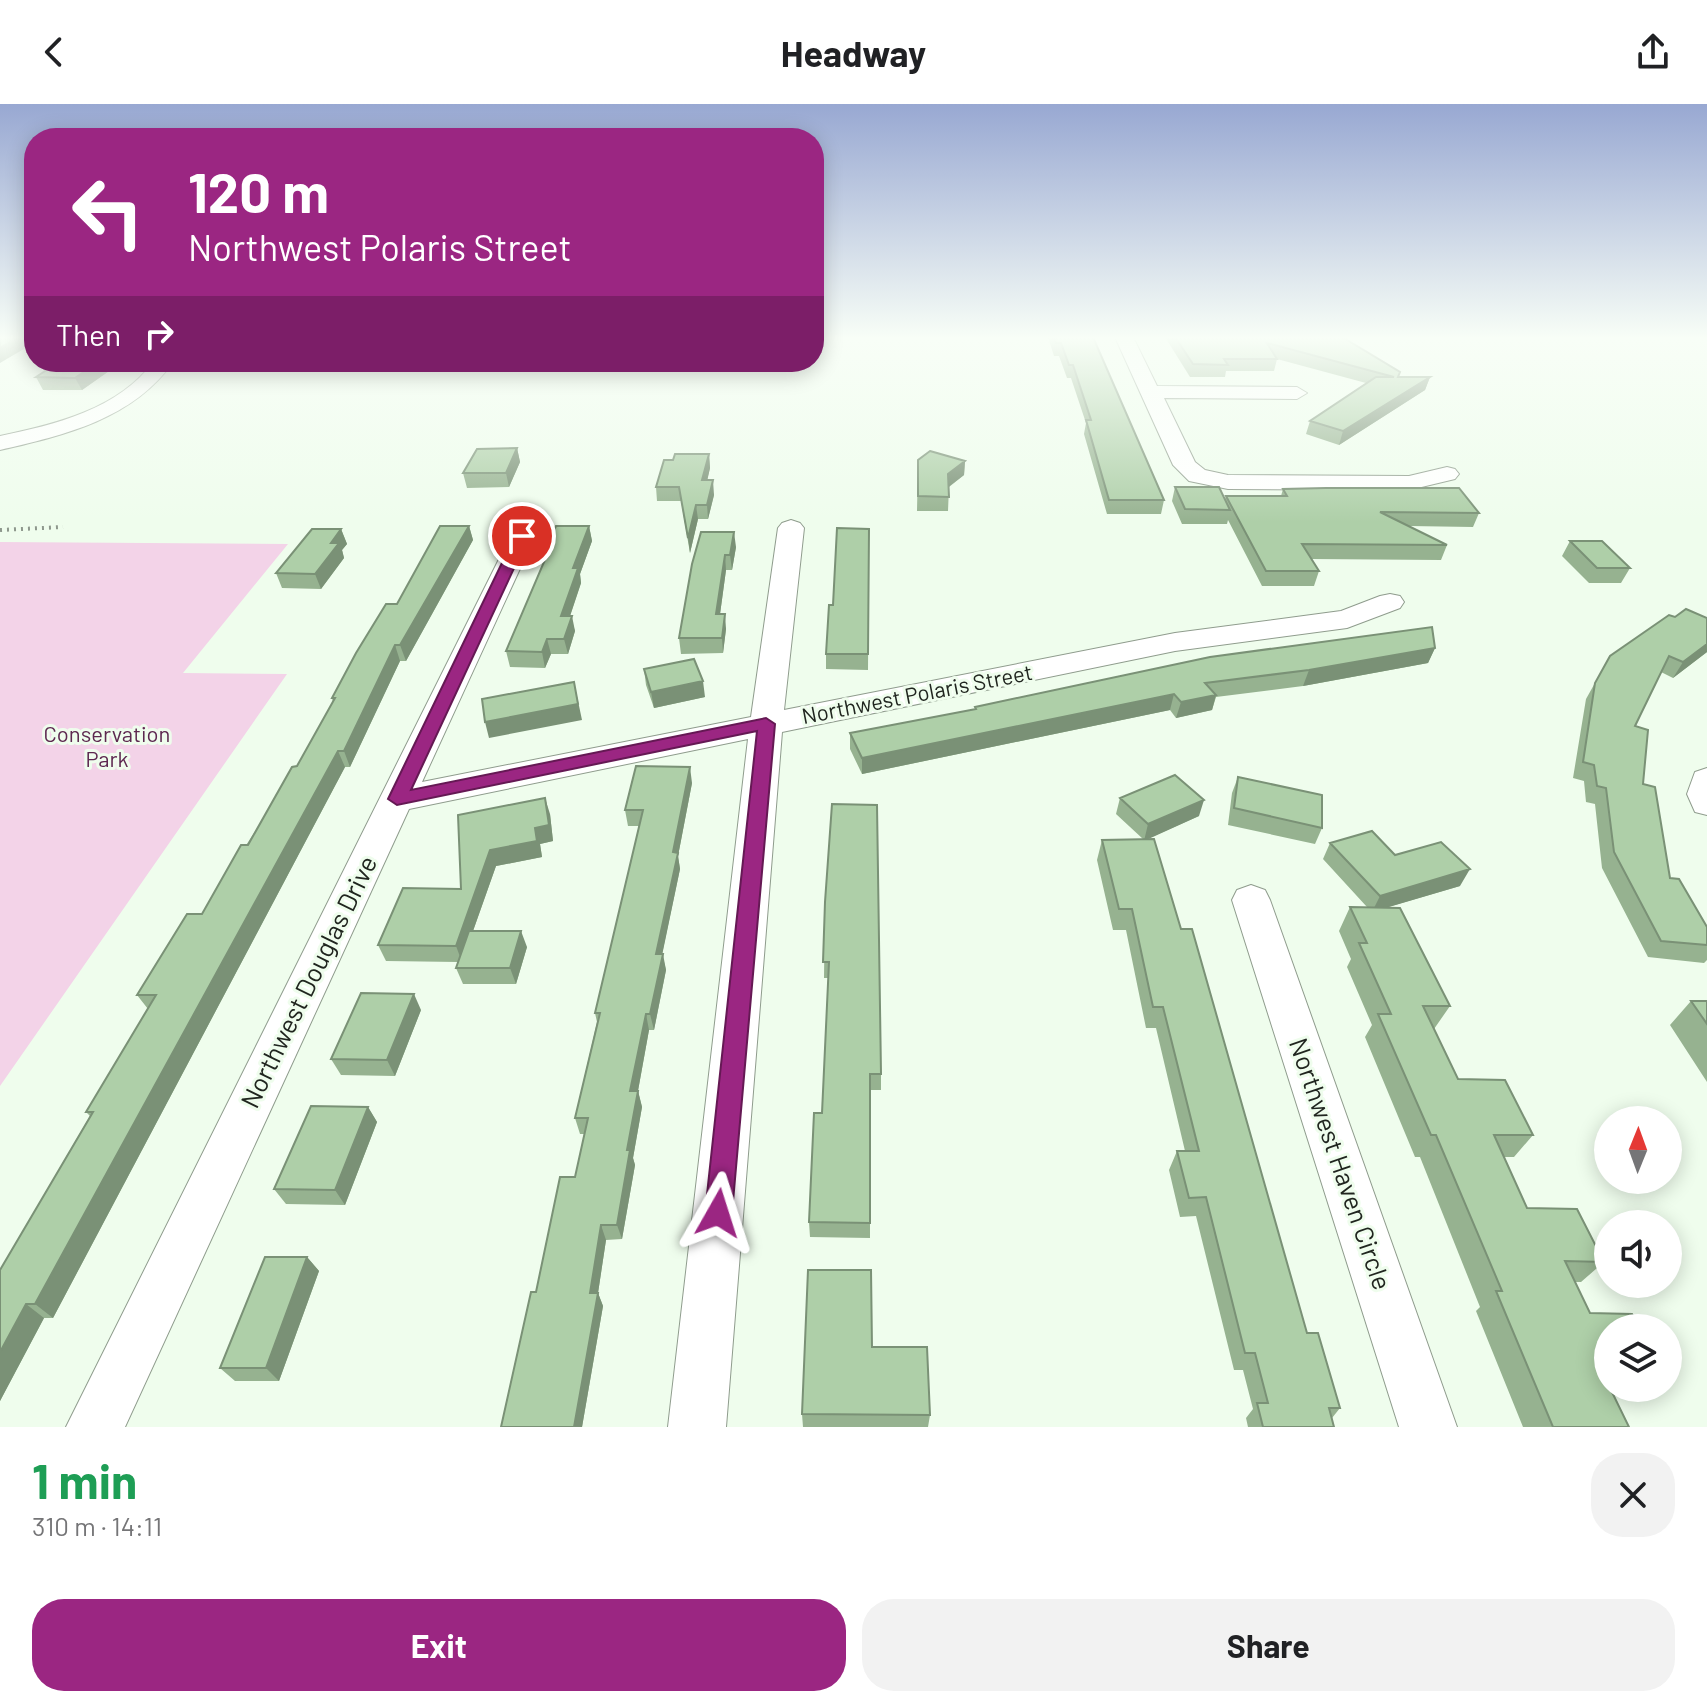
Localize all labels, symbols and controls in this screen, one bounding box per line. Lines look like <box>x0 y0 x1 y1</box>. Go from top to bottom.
icon: back <box>32 30 76 74</box>
icon: share <box>1631 30 1675 74</box>
text: Headway <box>781 31 926 74</box>
text: 120 m <box>188 157 329 224</box>
icon: left <box>56 160 160 264</box>
text: Northwest Polaris Street <box>188 225 572 268</box>
icon: right <box>137 312 181 356</box>
text: Then <box>56 316 121 352</box>
pin <box>488 502 556 570</box>
icon: arrive <box>500 514 544 558</box>
street label: Northwest Polaris Street <box>799 658 1034 728</box>
park label: Conservation Park <box>44 720 170 771</box>
street label: Northwest Douglas Drive <box>233 850 382 1113</box>
street label: Northwest Haven Circle <box>1284 1034 1399 1293</box>
north arrow <box>1594 1106 1682 1194</box>
map controls <box>1594 1106 1682 1402</box>
position arrow <box>676 1171 760 1255</box>
button: sound <box>1594 1210 1682 1298</box>
button: layers <box>1594 1314 1682 1402</box>
text: 1 min <box>32 1451 137 1509</box>
button: close <box>1591 1453 1675 1537</box>
text: 310 m · 14:11 <box>32 1510 162 1541</box>
button: Exit <box>32 1599 846 1691</box>
button: Share <box>862 1599 1675 1691</box>

